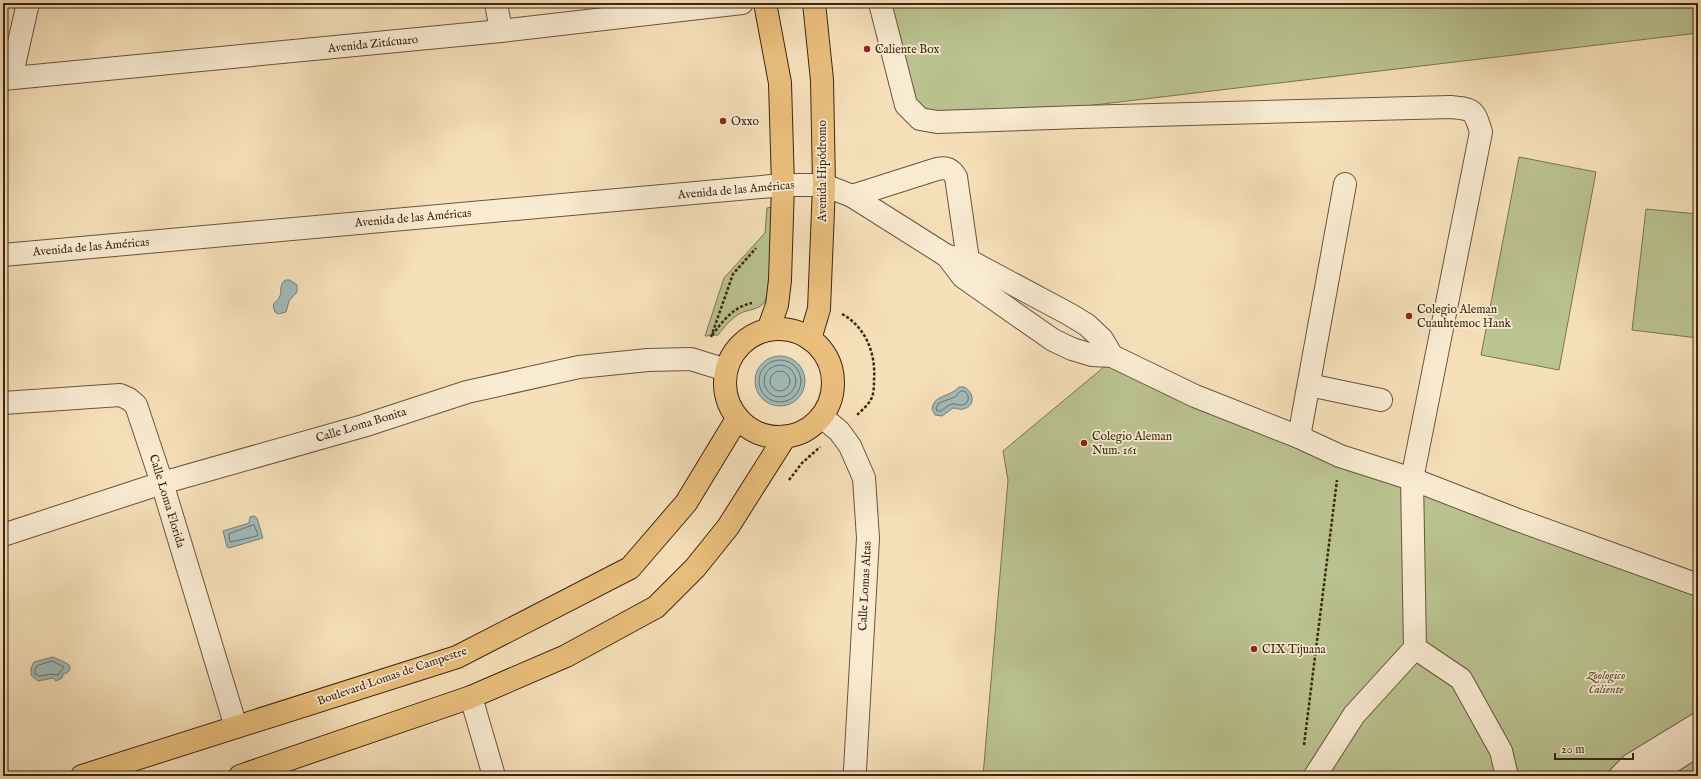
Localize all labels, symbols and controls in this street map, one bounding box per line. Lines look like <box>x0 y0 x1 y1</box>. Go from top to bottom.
street label: Avenida Zitácuaro <box>326 32 419 56</box>
place label: Caliente Box <box>875 42 940 57</box>
marker: Caliente Box <box>862 44 872 54</box>
place label: Oxxo <box>731 114 759 129</box>
marker: Oxxo <box>718 116 728 126</box>
street label: Avenida Hipódromo <box>815 120 831 223</box>
street label: Avenida de las Américas <box>676 177 795 203</box>
street label: Avenida de las Américas <box>353 205 472 231</box>
street label: Avenida de las Américas <box>31 234 150 260</box>
place label: Colegio Aleman Cuauhtemoc Hank <box>1417 302 1512 331</box>
marker: Colegio Aleman Cuauhtemoc Hank <box>1404 311 1414 321</box>
street label: Calle Loma Bonita <box>314 404 409 446</box>
place label: Colegio Aleman Num. 161 <box>1092 429 1173 458</box>
marker: Colegio Aleman Num. 161 <box>1079 438 1089 448</box>
street label: Calle Loma Florida <box>146 452 189 550</box>
street label: Calle Lomas Altas <box>855 541 875 631</box>
place label: CIX Tijuana <box>1262 642 1327 657</box>
street label: Boulevard Lomas de Campestre <box>315 643 470 710</box>
marker: CIX Tijuana <box>1249 644 1259 654</box>
park label: Zoologico Caliente <box>1586 668 1625 697</box>
scale bar <box>1555 735 1633 761</box>
text: 20 m <box>1561 742 1584 757</box>

